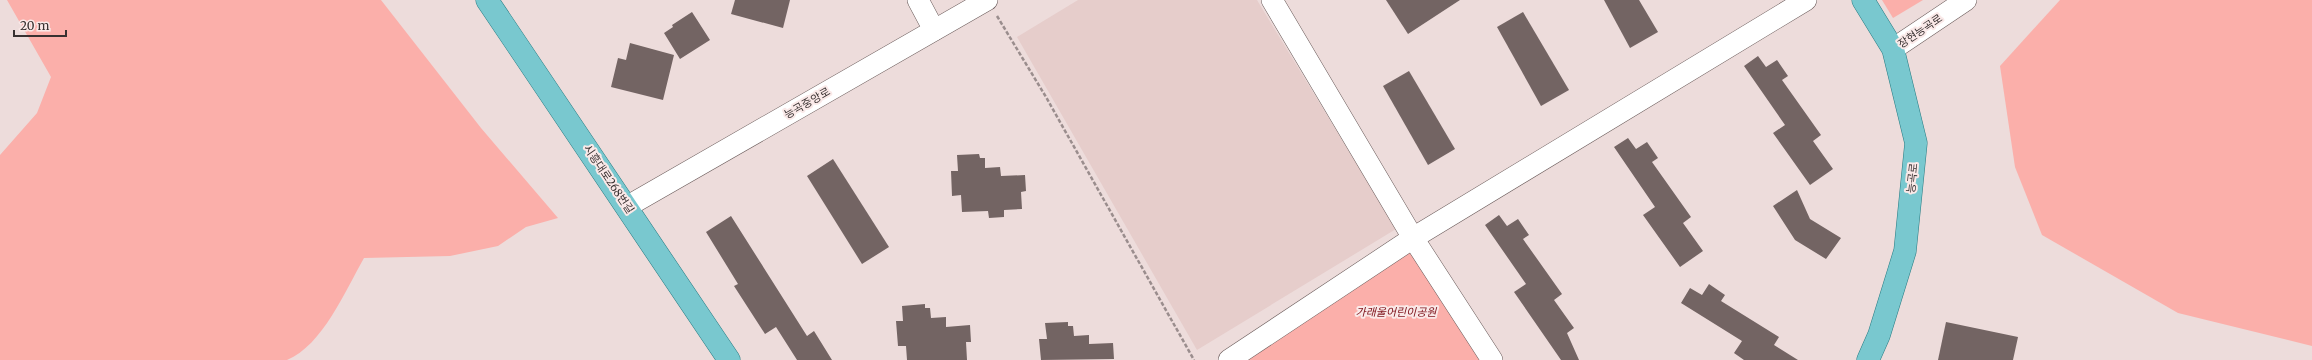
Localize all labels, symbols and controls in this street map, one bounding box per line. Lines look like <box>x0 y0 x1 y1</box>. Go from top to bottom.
street label: 장현능곡로 <box>1895 11 1945 51</box>
scale bar <box>14 12 66 38</box>
text: 20 m <box>20 18 49 33</box>
street label: 능곡중앙로 <box>782 84 832 122</box>
street label: 시흥대로268번길 <box>581 142 637 216</box>
street label: 능곡로 <box>1903 162 1921 194</box>
park label: 가래울어린이공원 <box>1356 305 1437 319</box>

